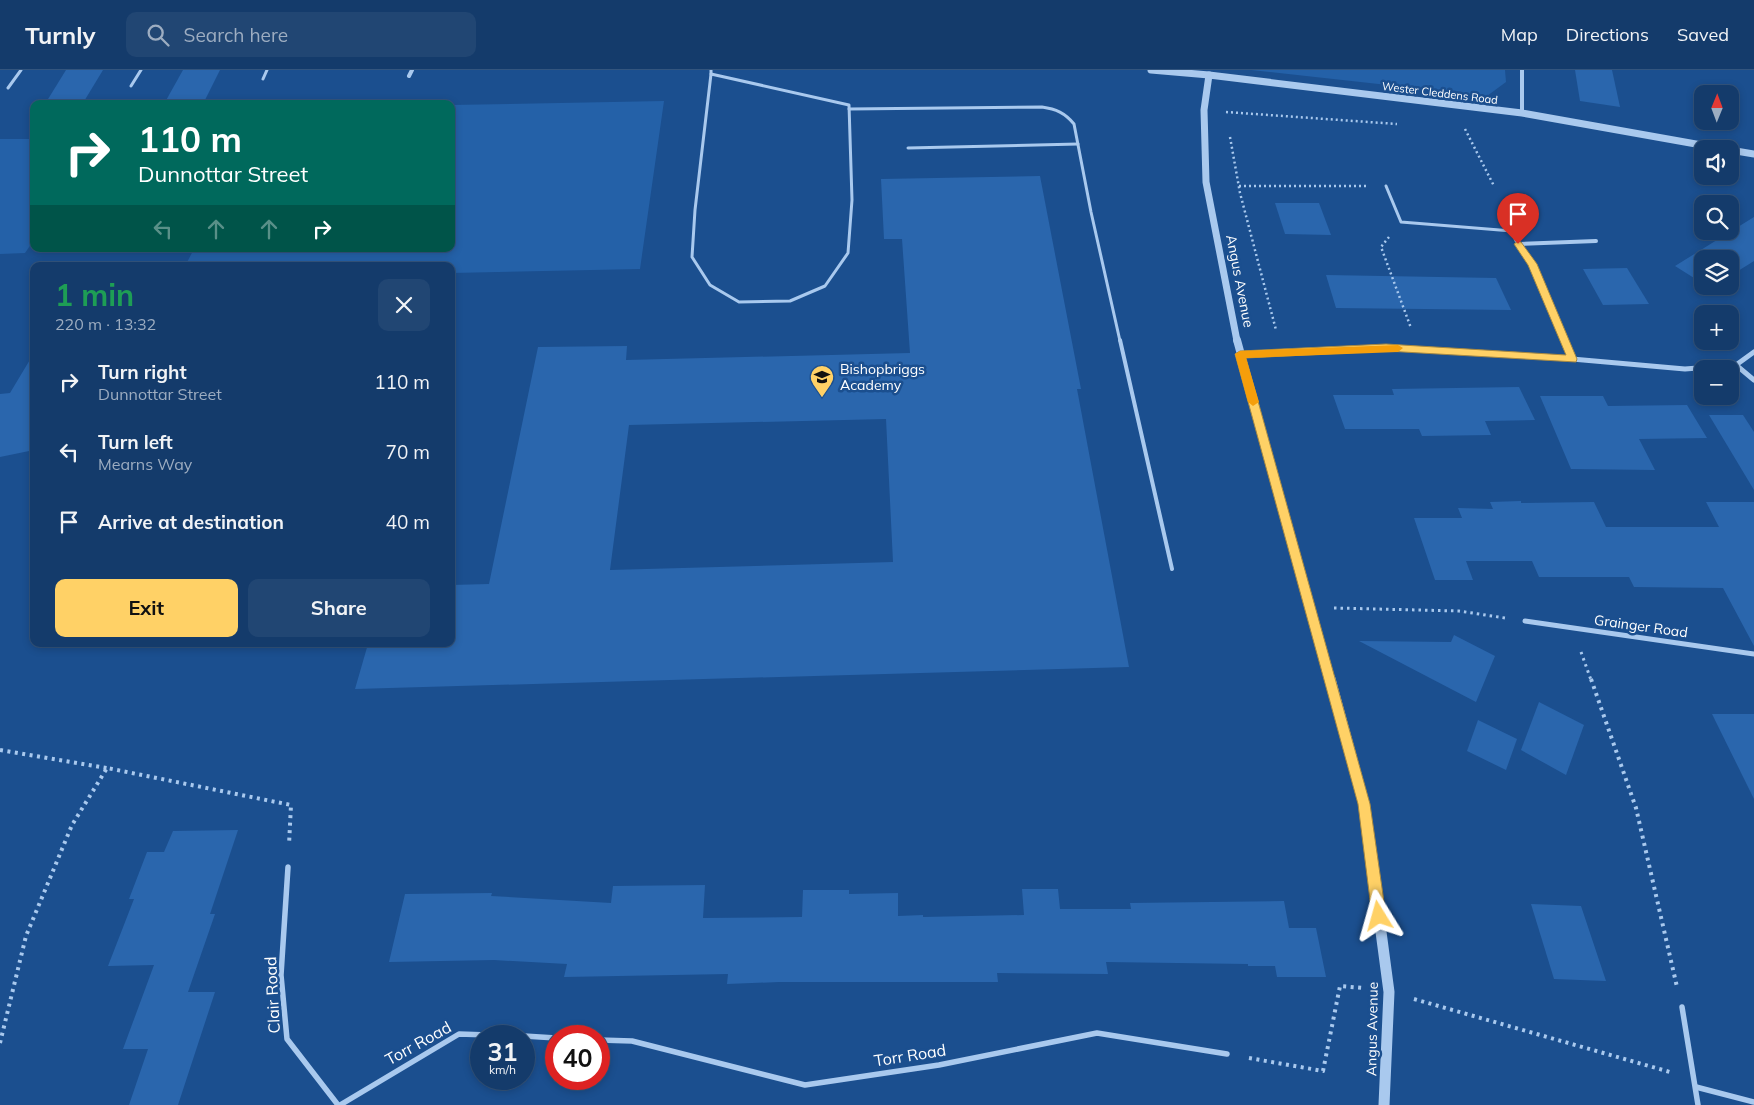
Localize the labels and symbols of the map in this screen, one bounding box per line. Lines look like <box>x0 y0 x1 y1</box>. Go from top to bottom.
street label: Wester Cleddens Road <box>1381 79 1499 107</box>
north arrow <box>1694 85 1739 130</box>
pin <box>1497 193 1539 244</box>
street label: Angus Avenue <box>1222 233 1258 329</box>
place label: Bishopbriggs Academy <box>840 360 925 394</box>
school or university icon: Bishopbriggs Academy <box>809 364 835 398</box>
street label: Grainger Road <box>1593 611 1689 641</box>
position arrow <box>1352 889 1404 941</box>
street label: Clair Road <box>260 956 284 1034</box>
street label: Angus Avenue <box>1362 982 1382 1076</box>
street label: Torr Road <box>381 1017 455 1069</box>
speed limit sign: 40 <box>545 1025 610 1090</box>
street label: Torr Road <box>873 1039 947 1071</box>

